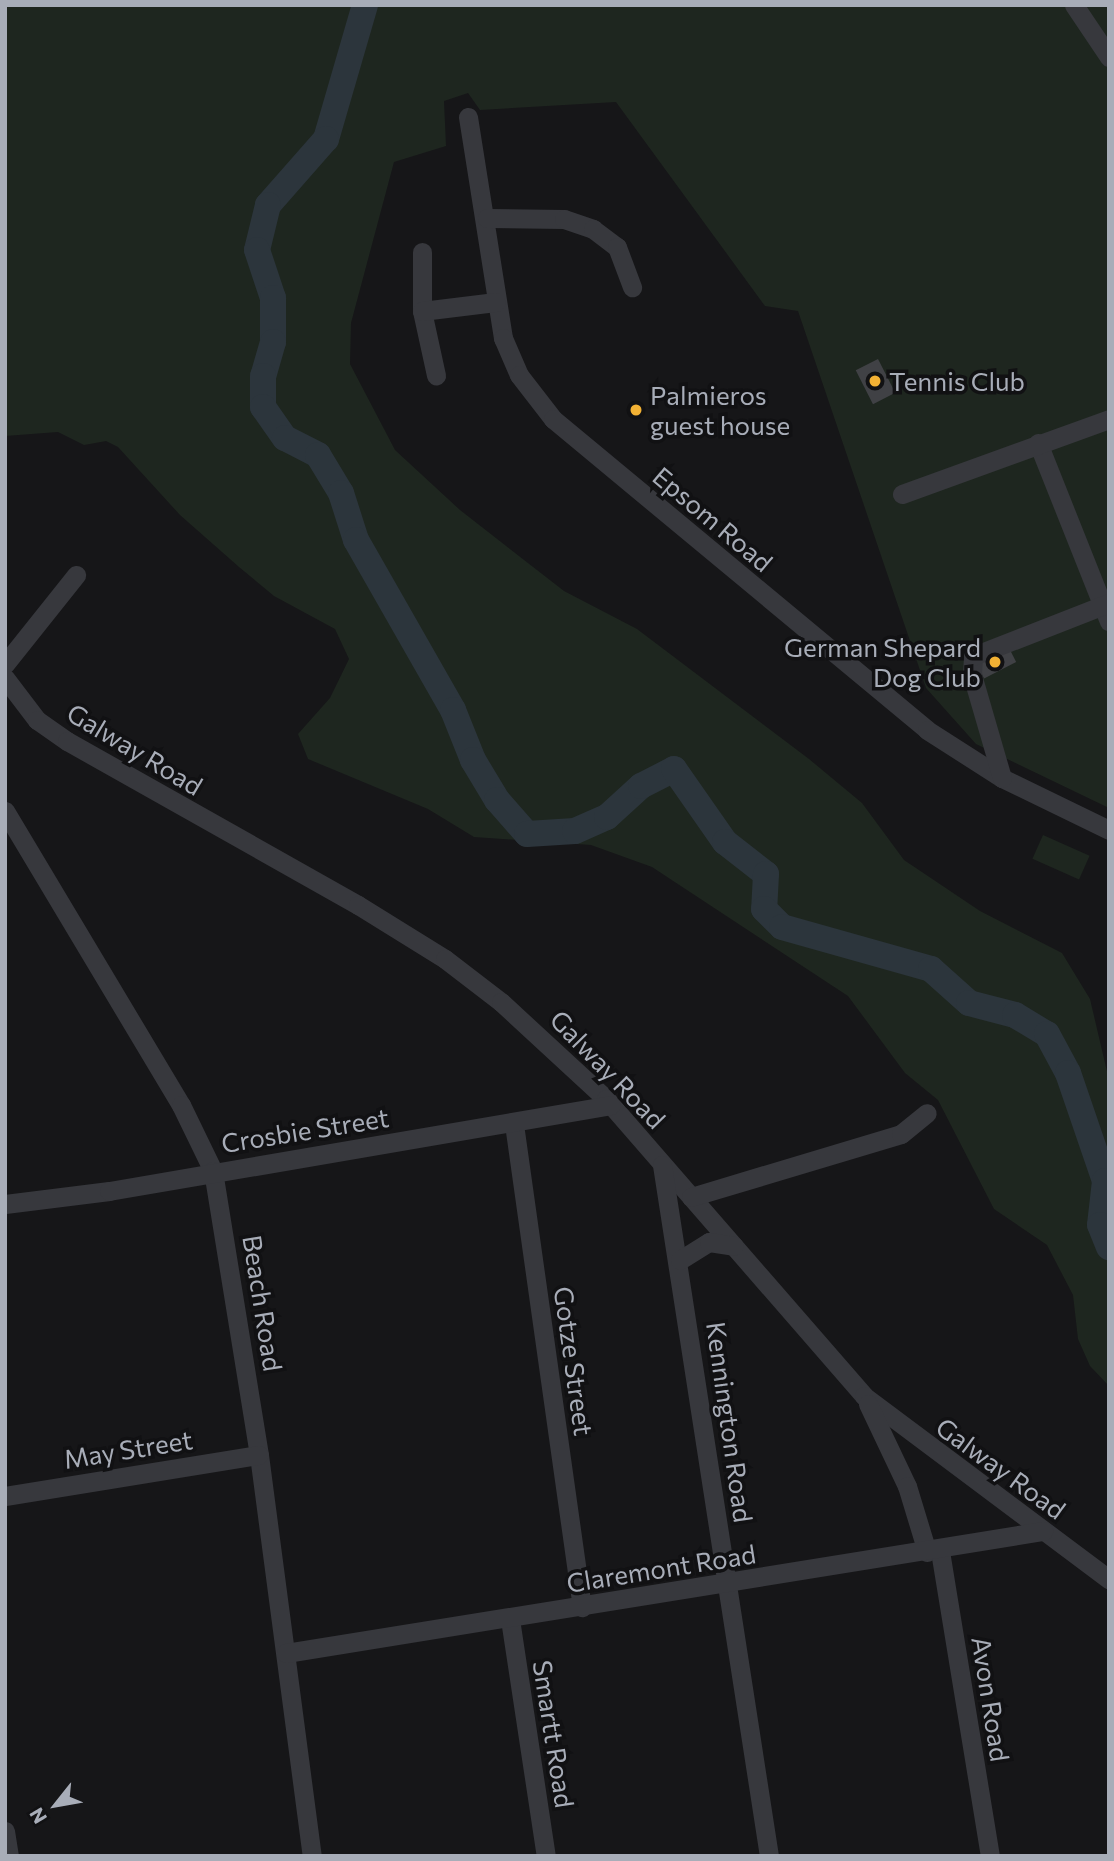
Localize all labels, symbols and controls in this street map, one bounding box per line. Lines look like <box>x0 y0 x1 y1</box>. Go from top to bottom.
place label: Tennis Club <box>889 365 1025 397</box>
marker: Tennis Club <box>867 373 883 389</box>
place label: Palmieros guest house <box>650 379 790 440</box>
marker: Palmieros guest house <box>628 402 644 418</box>
street label: Epsom Road <box>647 460 779 578</box>
place label: German Shepard Dog Club <box>784 631 981 692</box>
marker: German Shepard Dog Club <box>987 654 1003 670</box>
street label: Galway Road <box>62 696 208 802</box>
street label: Galway Road <box>544 1003 672 1135</box>
street label: Crosbie Street <box>219 1101 391 1159</box>
street label: Beach Road <box>237 1233 289 1373</box>
street label: Gotze Street <box>548 1284 600 1438</box>
street label: Kennington Road <box>700 1320 760 1524</box>
street label: Galway Road <box>930 1411 1072 1525</box>
street label: May Street <box>61 1423 195 1475</box>
street label: Claremont Road <box>564 1538 758 1598</box>
street label: Avon Road <box>966 1634 1016 1764</box>
street label: Smartt Road <box>527 1658 581 1810</box>
north arrow <box>21 1770 91 1840</box>
text: N <box>24 1804 51 1828</box>

